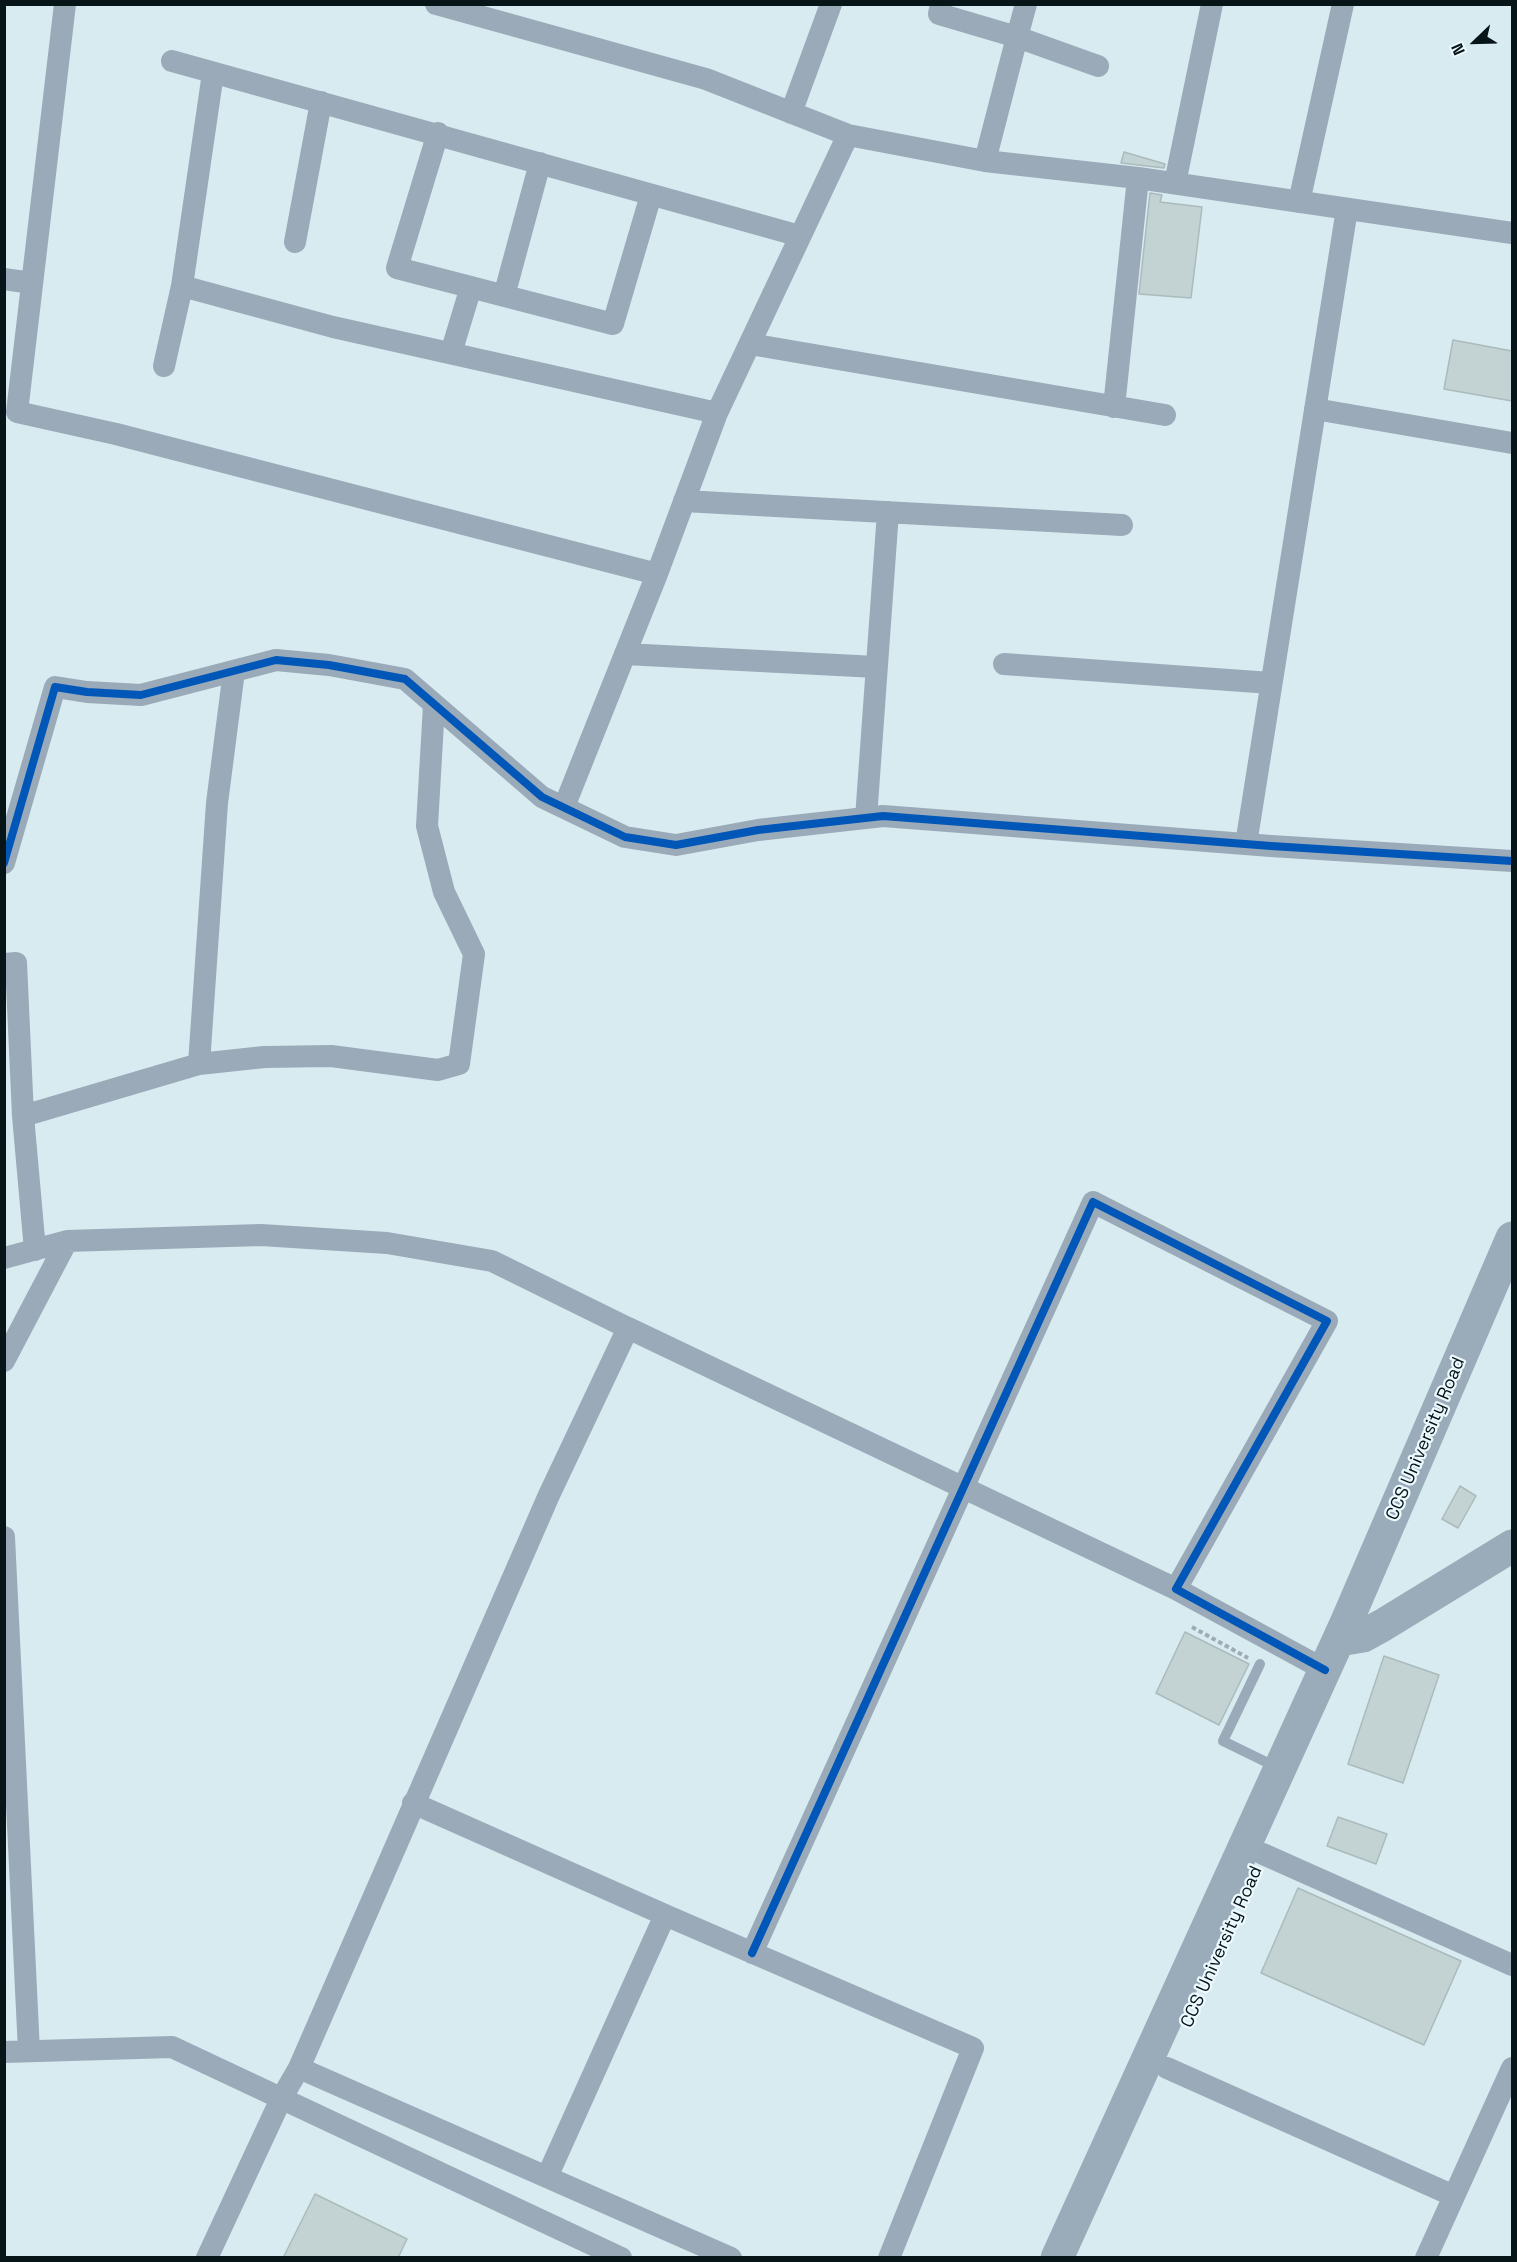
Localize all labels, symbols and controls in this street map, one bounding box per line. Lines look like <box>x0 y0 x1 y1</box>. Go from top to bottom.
north arrow <box>1445 12 1505 72</box>
text: N <box>1446 40 1470 58</box>
street label: CCS University Road <box>1382 1354 1470 1524</box>
street label: CCS University Road <box>1177 1863 1267 2031</box>

